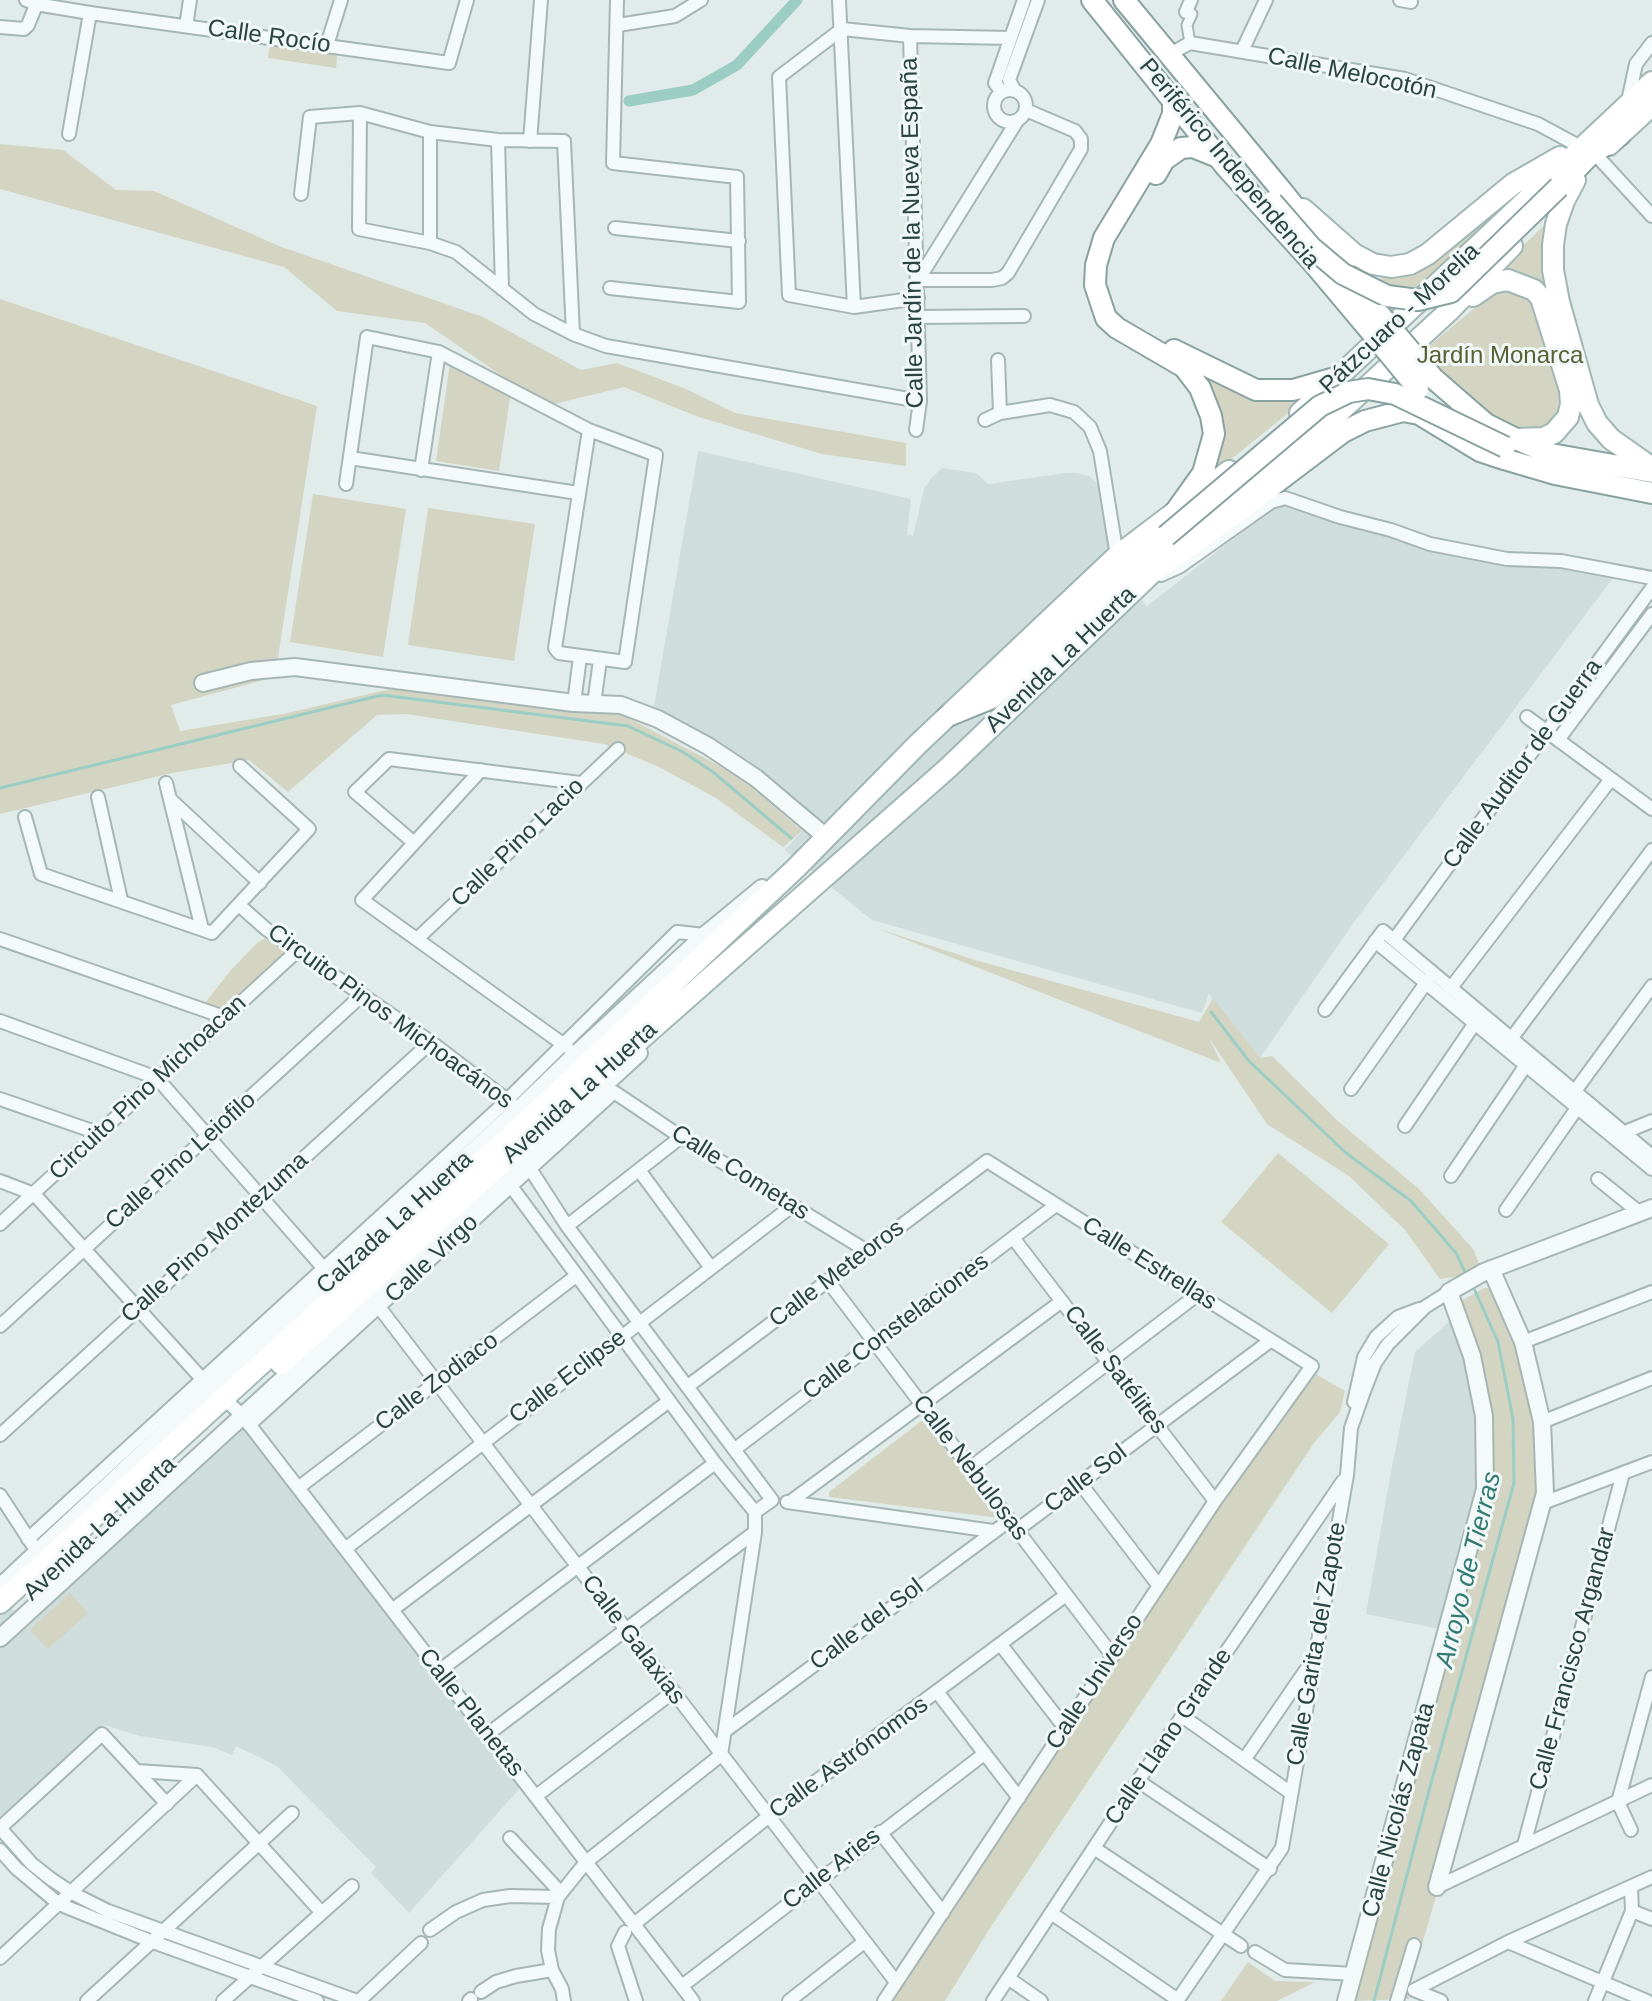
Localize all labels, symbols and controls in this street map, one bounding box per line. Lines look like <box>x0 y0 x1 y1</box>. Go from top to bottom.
street label: Calle Rocío <box>206 14 332 60</box>
street label: Calle Melocotón <box>1265 42 1439 106</box>
street label: Periférico Independencia <box>1133 53 1325 275</box>
street label: Calle Jardín de la Nueva España <box>896 57 930 409</box>
street label: Pátzcuaro - Morelia <box>1314 238 1486 400</box>
park label: Jardín Monarca <box>1417 342 1583 370</box>
street label: Avenida La Huerta <box>980 581 1142 739</box>
street label: Calle Auditor de Guerra <box>1437 654 1609 874</box>
street label: Calle Pino Lacio <box>446 772 590 914</box>
street label: Circuito Pinos Michoacános <box>262 918 518 1116</box>
street label: Circuito Pino Michoacan <box>44 989 252 1187</box>
street label: Avenida La Huerta <box>497 1016 663 1170</box>
street label: Calle Pino Leiofilo <box>100 1086 262 1236</box>
street label: Calle Cometas <box>666 1119 814 1227</box>
street label: Calzada La Huerta <box>311 1145 479 1301</box>
street label: Calle Pino Montezuma <box>116 1147 314 1329</box>
street label: Calle Virgo <box>379 1209 485 1309</box>
street label: Calle Estrellas <box>1076 1211 1222 1317</box>
street label: Calle Meteoros <box>764 1214 910 1334</box>
street label: Calle Constelaciones <box>797 1248 995 1406</box>
street label: Calle Satélites <box>1057 1300 1173 1440</box>
street label: Calle Eclipse <box>504 1324 632 1430</box>
street label: Calle Zodiaco <box>370 1326 504 1438</box>
street label: Calle Nebulosas <box>906 1390 1034 1546</box>
street label: Calle Sol <box>1039 1439 1133 1519</box>
street label: Avenida La Huerta <box>18 1451 182 1607</box>
water label: Arroyo de Tierras <box>1430 1469 1508 1671</box>
street label: Calle Garita del Zapote <box>1281 1520 1353 1768</box>
street label: Calle Francisco Argandar <box>1524 1524 1622 1794</box>
street label: Calle Galaxias <box>575 1570 691 1710</box>
street label: Calle del Sol <box>805 1573 929 1677</box>
street label: Calle Universo <box>1040 1609 1150 1755</box>
street label: Calle Planetas <box>412 1643 530 1783</box>
street label: Calle Llano Grande <box>1099 1643 1239 1831</box>
street label: Calle Astrónomos <box>764 1691 934 1825</box>
street label: Calle Nicolás Zapata <box>1356 1699 1442 1921</box>
street label: Calle Aries <box>777 1822 887 1916</box>

